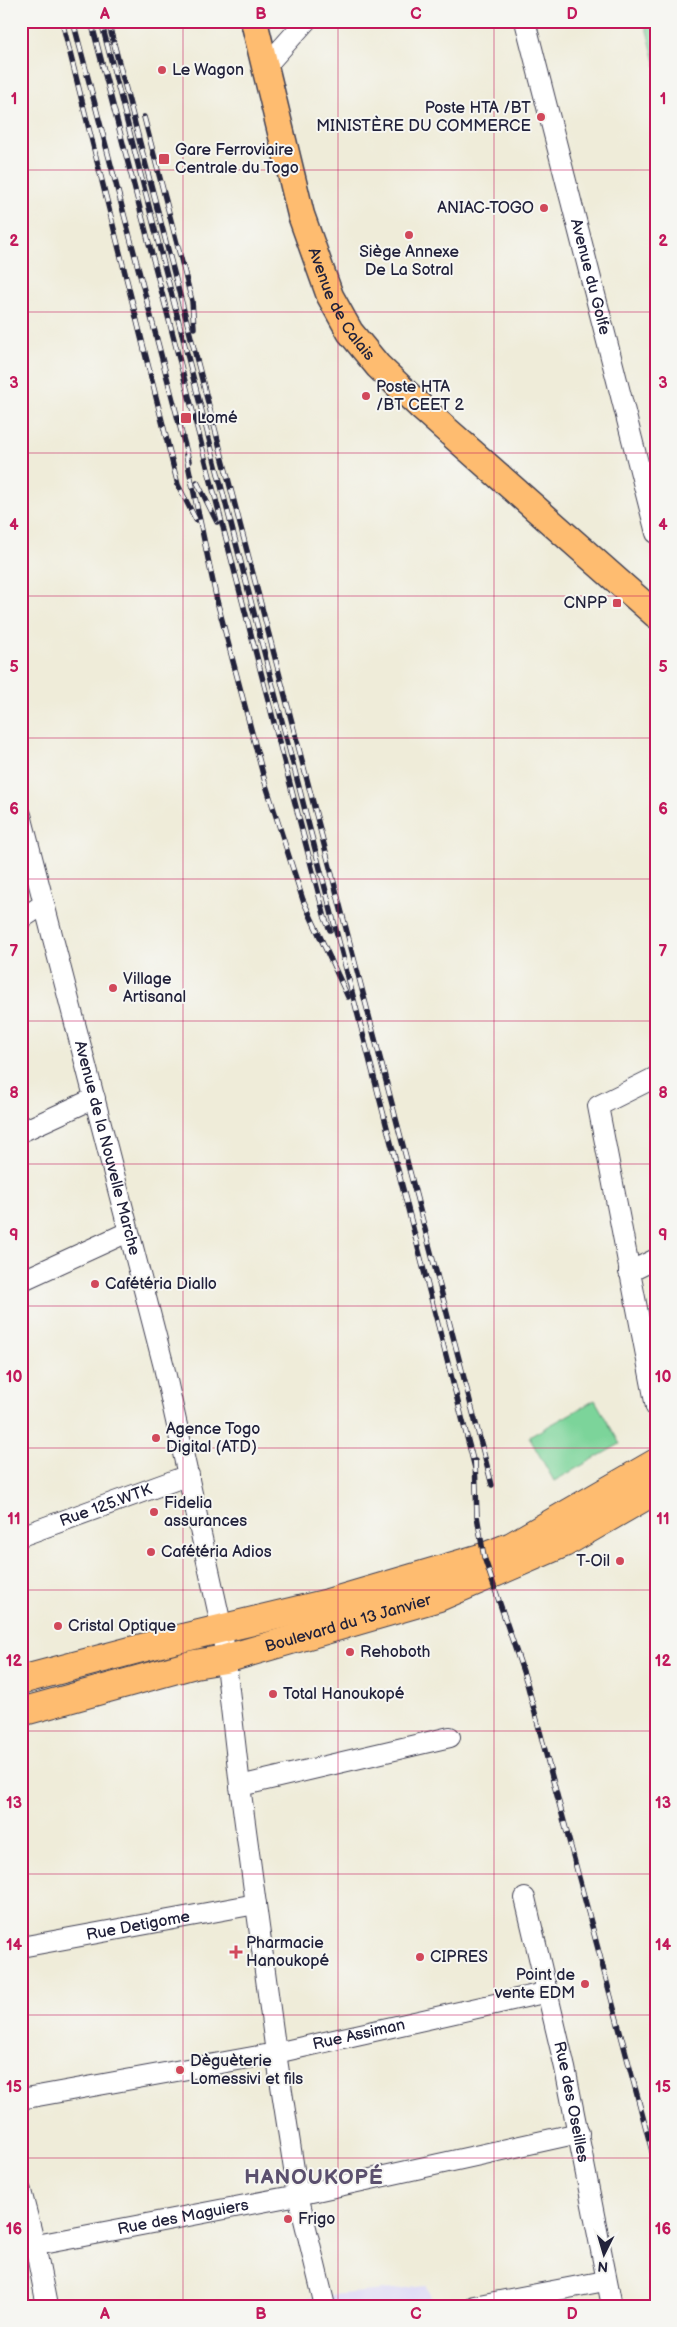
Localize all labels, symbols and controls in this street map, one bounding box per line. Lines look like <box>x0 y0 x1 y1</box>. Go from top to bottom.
text: A <box>99 5 110 24</box>
text: B <box>255 5 267 24</box>
text: C <box>410 5 422 24</box>
text: D <box>566 5 578 24</box>
place label: Le Wagon <box>172 61 244 80</box>
marker: Le Wagon <box>156 64 168 76</box>
text: 1 <box>11 90 17 109</box>
text: 1 <box>660 90 666 109</box>
place label: Poste HTA /BT MINISTÈRE DU COMMERCE <box>316 99 531 136</box>
marker: Poste HTA /BT MINISTÈRE DU COMMERCE <box>535 111 547 123</box>
place label: Gare Ferroviaire Centrale du Togo <box>175 141 299 178</box>
marker: Gare Ferroviaire Centrale du Togo <box>157 152 171 166</box>
place label: ANIAC-TOGO <box>437 199 534 218</box>
marker: ANIAC-TOGO <box>538 202 550 214</box>
street label: Avenue du Golfe <box>566 217 615 337</box>
marker: Siège Annexe De La Sotral <box>403 229 415 241</box>
text: 2 <box>9 232 19 251</box>
text: 2 <box>658 232 668 251</box>
place label: Siège Annexe De La Sotral <box>359 243 459 280</box>
street label: Avenue de Calais <box>304 245 379 364</box>
text: 3 <box>9 374 19 393</box>
text: 3 <box>658 374 668 393</box>
place label: Poste HTA /BT CEET 2 <box>376 378 465 415</box>
marker: Poste HTA /BT CEET 2 <box>360 390 372 402</box>
place label: Lomé <box>197 409 238 428</box>
marker: Lomé <box>179 411 193 425</box>
text: 4 <box>9 516 19 535</box>
text: 4 <box>658 516 668 535</box>
place label: CNPP <box>563 594 607 613</box>
marker: CNPP <box>611 597 623 609</box>
text: 5 <box>9 658 19 677</box>
text: 5 <box>658 658 668 677</box>
text: 6 <box>9 800 19 819</box>
text: 6 <box>658 800 668 819</box>
text: 7 <box>10 942 19 961</box>
text: 7 <box>659 942 668 961</box>
place label: Village Artisanal <box>123 970 186 1007</box>
marker: Village Artisanal <box>107 982 119 994</box>
street label: Avenue de la Nouvelle Marche <box>70 1039 144 1258</box>
text: 8 <box>9 1084 19 1103</box>
text: 8 <box>658 1084 668 1103</box>
text: 9 <box>9 1226 19 1245</box>
text: 9 <box>658 1226 668 1245</box>
place label: Cafétéria Diallo <box>105 1275 217 1294</box>
marker: Cafétéria Diallo <box>89 1278 101 1290</box>
text: 10 <box>6 1368 22 1387</box>
text: 10 <box>655 1368 671 1387</box>
place label: Agence Togo Digital (ATD) <box>166 1420 260 1457</box>
marker: Agence Togo Digital (ATD) <box>150 1432 162 1444</box>
street label: Rue 125.WTK <box>57 1480 155 1531</box>
place label: Fidelia assurances <box>164 1494 247 1531</box>
marker: Fidelia assurances <box>148 1506 160 1518</box>
text: 11 <box>7 1510 21 1529</box>
text: 11 <box>656 1510 670 1529</box>
place label: Cafétéria Adios <box>161 1543 272 1562</box>
marker: Cafétéria Adios <box>145 1546 157 1558</box>
place label: T-Oil <box>576 1552 610 1571</box>
marker: T-Oil <box>614 1555 626 1567</box>
street label: Boulevard du 13 Janvier <box>263 1590 434 1656</box>
place label: Cristal Optique <box>68 1617 176 1636</box>
marker: Cristal Optique <box>52 1620 64 1632</box>
place label: Rehoboth <box>360 1643 431 1662</box>
marker: Rehoboth <box>344 1646 356 1658</box>
text: 12 <box>6 1652 23 1671</box>
text: 12 <box>655 1652 672 1671</box>
place label: Total Hanoukopé <box>283 1685 405 1704</box>
marker: Total Hanoukopé <box>267 1688 279 1700</box>
text: 13 <box>6 1794 22 1813</box>
text: 13 <box>655 1794 671 1813</box>
street label: Rue Detigome <box>85 1907 192 1944</box>
place label: Pharmacie Hanoukopé <box>246 1934 330 1971</box>
text: 14 <box>6 1936 23 1955</box>
text: 14 <box>655 1936 672 1955</box>
marker: Pharmacie Hanoukopé <box>230 1946 242 1958</box>
place label: CIPRES <box>430 1948 488 1967</box>
marker: CIPRES <box>414 1951 426 1963</box>
place label: Point de vente EDM <box>494 1966 576 2003</box>
marker: Point de vente EDM <box>579 1978 591 1990</box>
street label: Rue Assiman <box>311 2015 407 2054</box>
street label: Rue des Oseilles <box>550 2039 593 2164</box>
place label: Dèguèterie Lomessivi et fils <box>190 2052 303 2089</box>
marker: Dèguèterie Lomessivi et fils <box>174 2064 186 2076</box>
text: 15 <box>6 2078 22 2097</box>
text: 15 <box>655 2078 671 2097</box>
district label: HANOUKOPÉ <box>244 2164 384 2190</box>
street label: Rue des Maguiers <box>116 2195 250 2239</box>
place label: Frigo <box>298 2210 335 2229</box>
marker: Frigo <box>282 2213 294 2225</box>
text: 16 <box>6 2220 23 2239</box>
text: 16 <box>655 2220 672 2239</box>
north arrow <box>580 2230 630 2280</box>
text: N <box>597 2258 609 2275</box>
text: A <box>99 2305 110 2324</box>
text: B <box>255 2305 267 2324</box>
text: C <box>410 2305 422 2324</box>
text: D <box>566 2305 578 2324</box>

